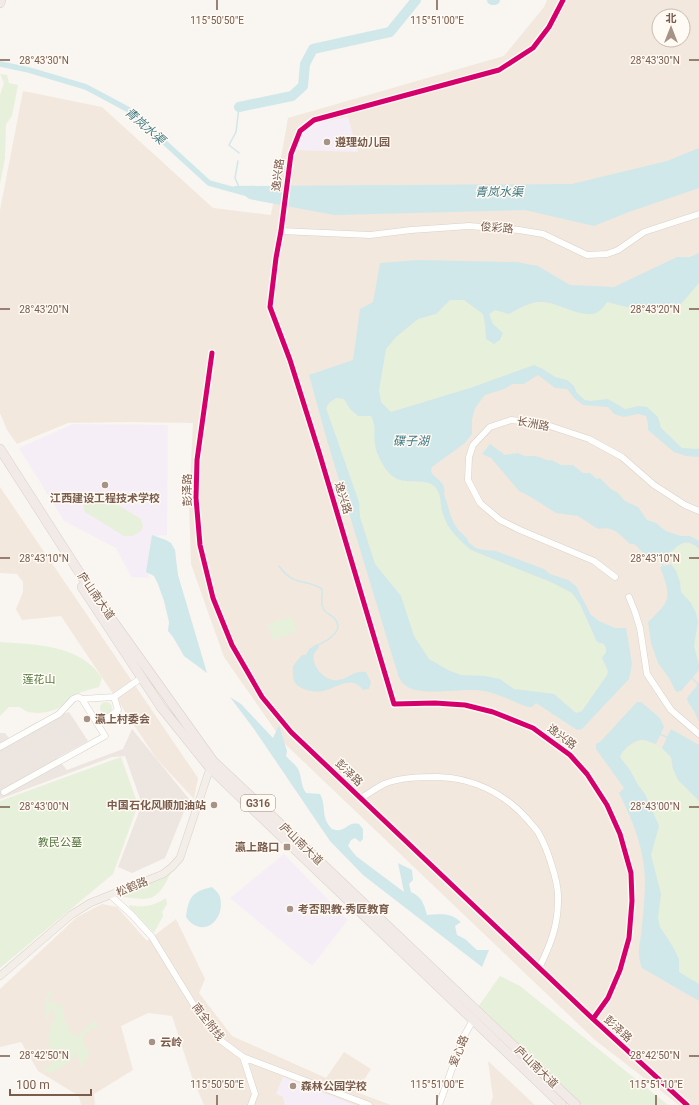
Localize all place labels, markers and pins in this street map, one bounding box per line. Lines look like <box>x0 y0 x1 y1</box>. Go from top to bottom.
place label: 遵理幼儿园 <box>335 136 390 149</box>
marker: 遵理幼儿园 <box>322 137 332 147</box>
marker: 江西建设工程技术学校 <box>100 480 110 490</box>
place label: 江西建设工程技术学校 <box>50 492 160 505</box>
place label: 瀛上村委会 <box>95 713 150 726</box>
marker: 瀛上村委会 <box>82 714 92 724</box>
place label: 中国石化风顺加油站 <box>107 799 206 812</box>
marker: 中国石化风顺加油站 <box>209 800 219 810</box>
place label: 瀛上路口 <box>235 841 279 854</box>
marker: 瀛上路口 <box>282 842 292 852</box>
place label: 考否职教·秀匠教育 <box>298 903 389 916</box>
marker: 考否职教·秀匠教育 <box>285 904 295 914</box>
place label: 云岭 <box>160 1036 183 1049</box>
marker: 云岭 <box>147 1037 157 1047</box>
place label: 森林公园学校 <box>301 1080 367 1093</box>
marker: 森林公园学校 <box>288 1081 298 1091</box>

